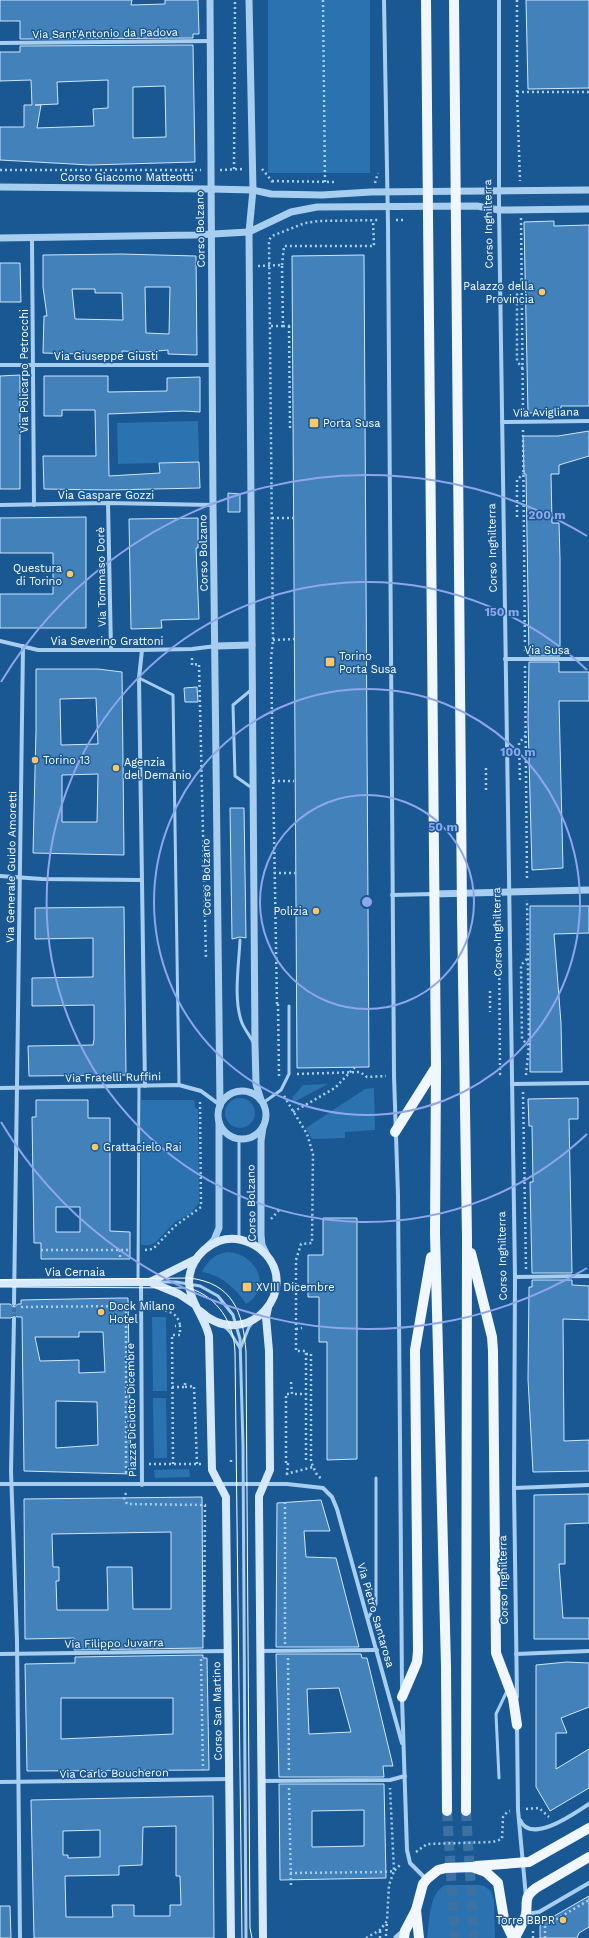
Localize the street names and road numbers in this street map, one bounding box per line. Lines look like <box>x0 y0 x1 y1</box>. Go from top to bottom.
street label: Via Sant'Antonio da Padova <box>32 26 178 41</box>
street label: Corso Giacomo Matteotti <box>60 171 194 184</box>
street label: Corso Inghilterra <box>481 179 496 269</box>
street label: Corso Bolzano <box>193 190 208 268</box>
street label: Via Policarpo Petrocchi <box>18 309 31 433</box>
street label: Via Giuseppe Giusti <box>54 350 158 363</box>
street label: Via Avigliana <box>513 405 579 420</box>
street label: Via Gaspare Gozzi <box>58 489 154 502</box>
street label: Corso Inghilterra <box>485 503 500 593</box>
street label: Corso Bolzano <box>196 514 211 592</box>
street label: Via Tommaso Dorè <box>94 527 109 627</box>
street label: Via Severino Grattoni <box>51 635 163 648</box>
street label: Via Susa <box>524 644 570 657</box>
street label: Via Generale Guido Amoretti <box>4 791 19 943</box>
street label: Corso Bolzano <box>199 838 214 916</box>
street label: Corso Inghilterra <box>490 887 505 977</box>
street label: Via Fratelli Ruffini <box>65 1070 161 1085</box>
street label: Corso Bolzano <box>244 1164 259 1242</box>
street label: Corso Inghilterra <box>495 1211 510 1301</box>
street label: Via Cernaia <box>45 1266 105 1279</box>
street label: Piazza Diciotto Dicembre <box>124 1343 139 1477</box>
street label: Corso Inghilterra <box>496 1535 511 1625</box>
street label: Via Pietro Santarosa <box>354 1561 397 1669</box>
street label: Via Filippo Juvarra <box>64 1636 164 1651</box>
street label: Corso San Martino <box>210 1661 225 1761</box>
street label: Via Carlo Boucheron <box>59 1766 169 1781</box>

